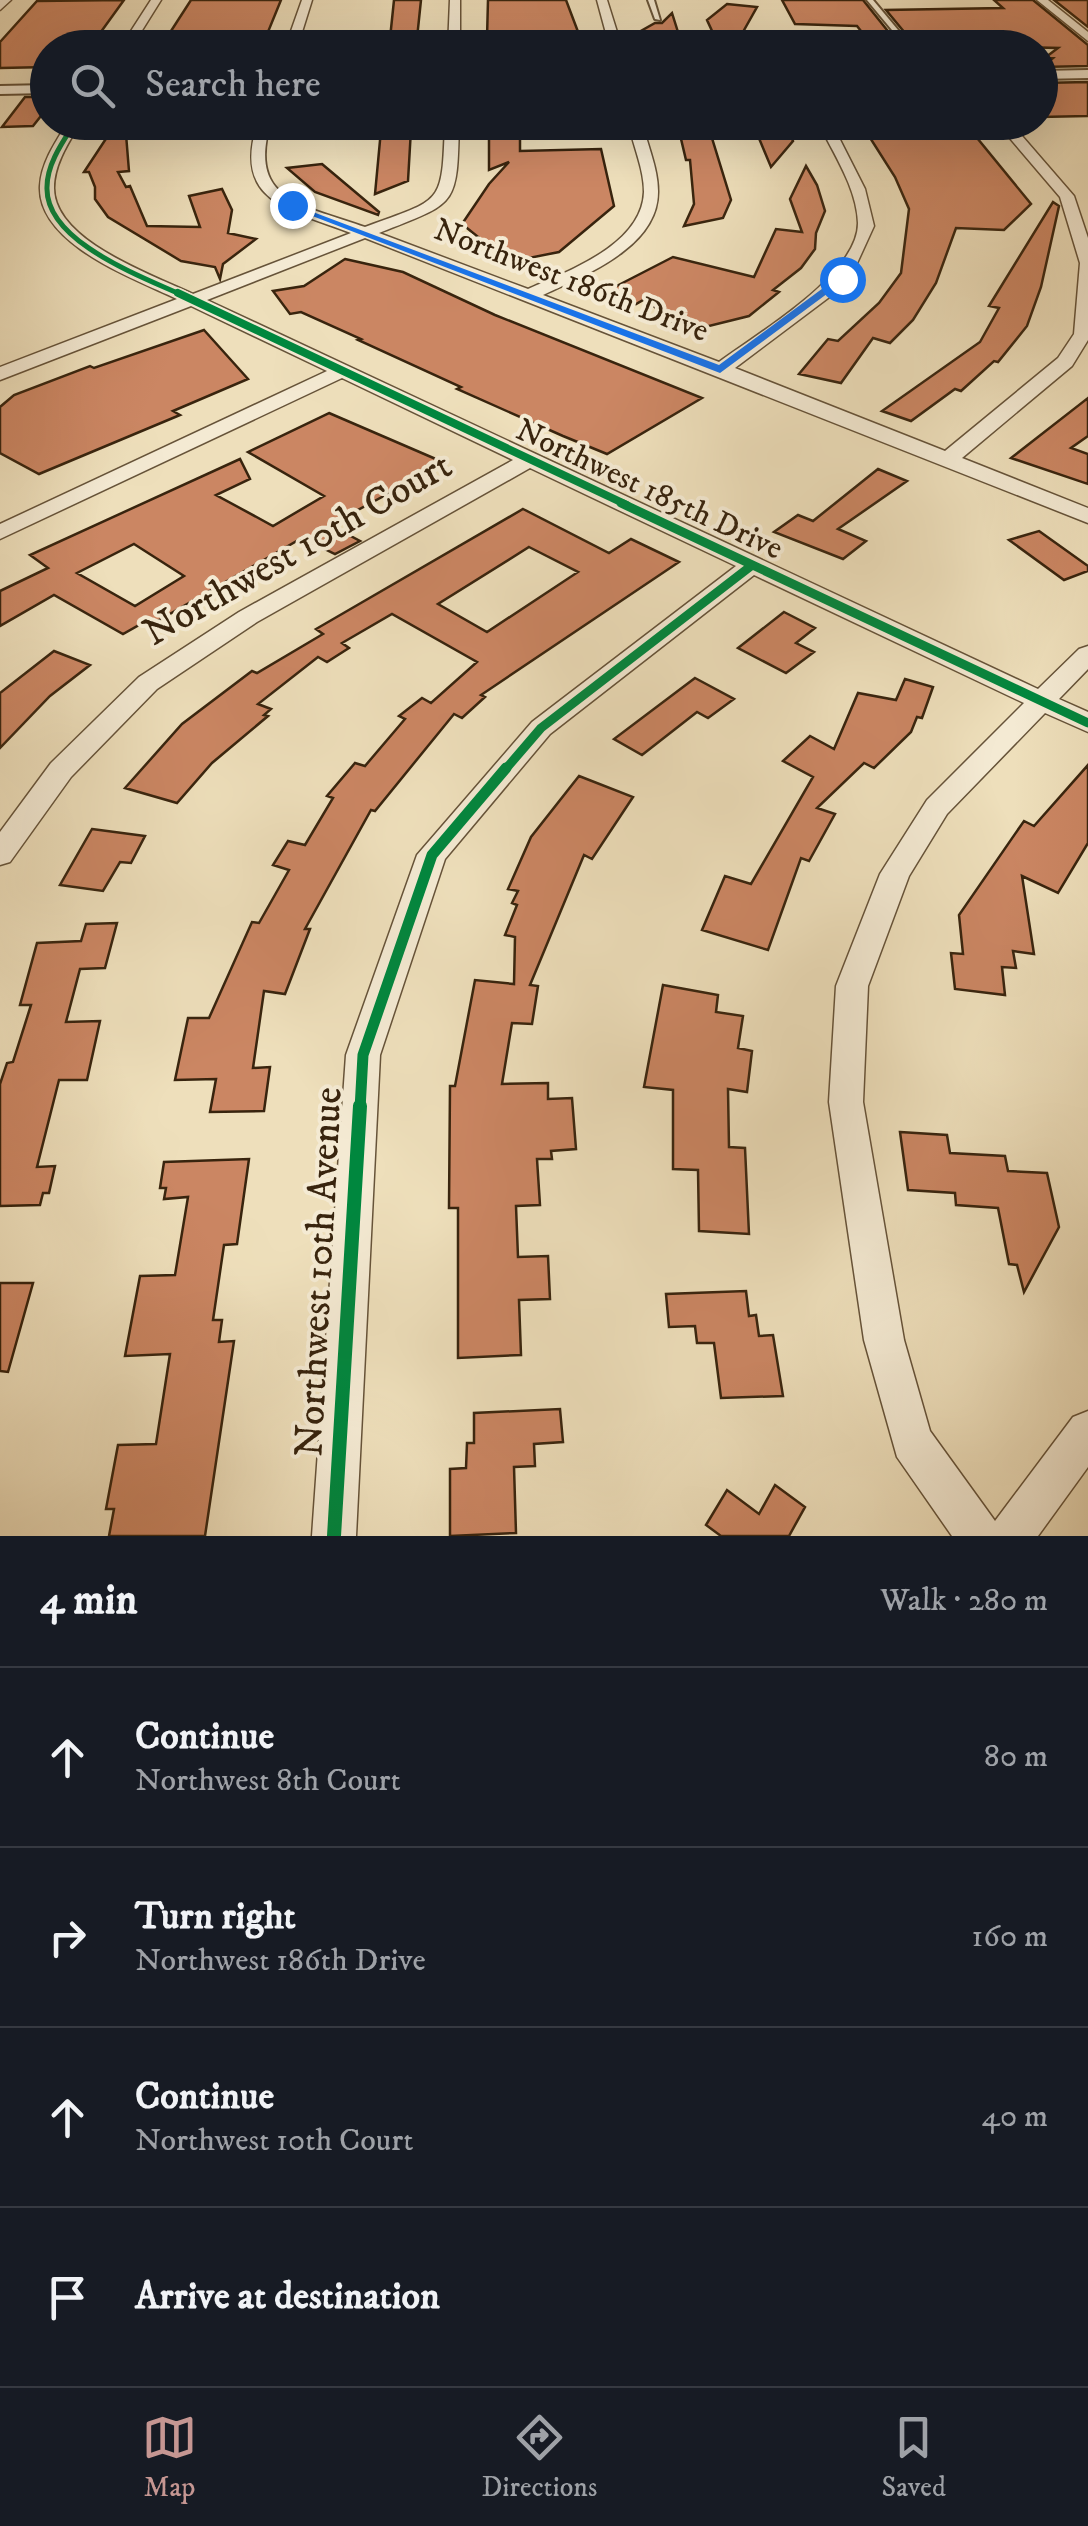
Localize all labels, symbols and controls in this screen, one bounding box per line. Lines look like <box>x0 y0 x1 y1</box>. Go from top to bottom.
search box <box>30 30 1058 140</box>
icon: search <box>65 58 120 113</box>
text: Search here <box>145 61 321 109</box>
route end <box>270 183 316 229</box>
street label: Northwest 186th Drive <box>428 210 714 352</box>
route start <box>820 257 866 303</box>
street label: Northwest 185th Drive <box>509 411 789 569</box>
street label: Northwest 10th Court <box>135 441 461 659</box>
street label: Northwest 10th Avenue <box>285 1086 355 1458</box>
text: 4 min <box>40 1575 138 1627</box>
text: Walk · 280 m <box>880 1581 1048 1621</box>
text: Continue <box>135 1713 274 1761</box>
icon: ahead <box>40 1730 95 1785</box>
text: 80 m <box>984 1737 1048 1777</box>
text: Northwest 8th Court <box>135 1761 401 1801</box>
text: Turn right <box>135 1893 296 1941</box>
icon: right <box>40 1910 95 1965</box>
text: 160 m <box>972 1917 1048 1957</box>
text: Northwest 186th Drive <box>135 1941 426 1981</box>
text: Continue <box>135 2073 274 2121</box>
icon: ahead <box>40 2090 95 2145</box>
text: 40 m <box>981 2097 1048 2137</box>
text: Northwest 10th Court <box>135 2121 413 2161</box>
icon: arrive <box>40 2270 95 2325</box>
text: Arrive at destination <box>135 2273 440 2321</box>
tab: Map <box>142 2410 197 2505</box>
tab: Directions <box>481 2410 597 2505</box>
tab: Saved <box>882 2410 946 2505</box>

